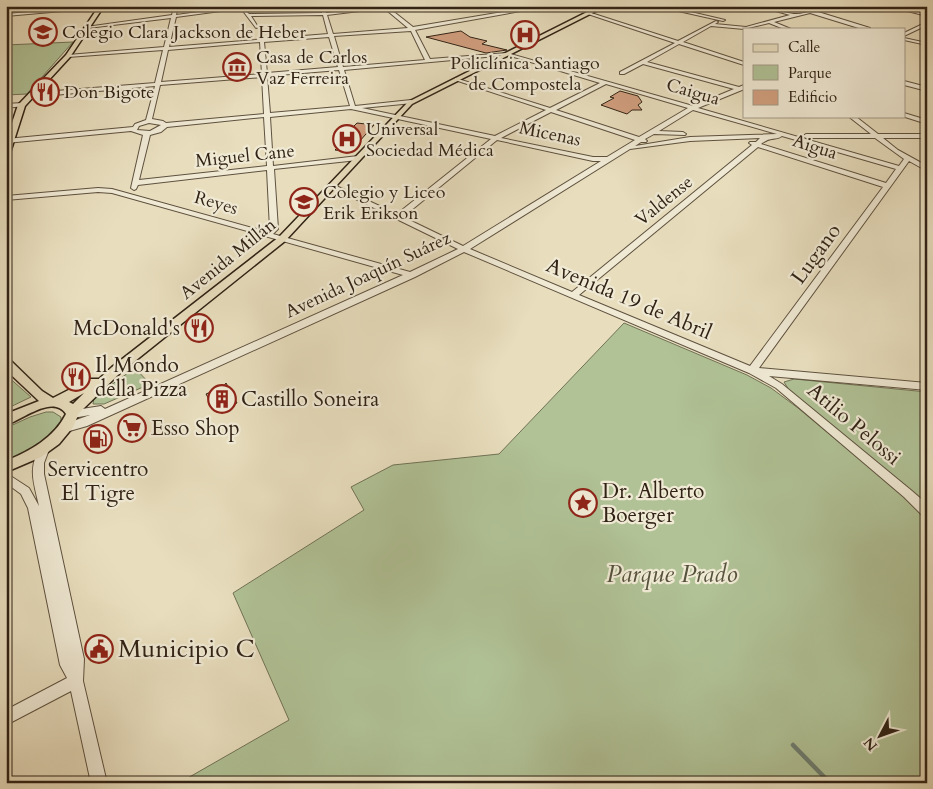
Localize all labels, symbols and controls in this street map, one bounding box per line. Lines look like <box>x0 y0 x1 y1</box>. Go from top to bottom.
school or university icon: Colegio Clara Jackson de Heber <box>28 17 58 47</box>
place label: Colegio Clara Jackson de Heber <box>62 20 306 45</box>
hospital icon: Policlínica Santiago de Compostela <box>510 20 540 50</box>
legend <box>743 28 906 118</box>
text: Calle <box>788 37 821 57</box>
place label: Casa de Carlos Vaz Ferreira <box>256 45 367 91</box>
place label: Policlínica Santiago de Compostela <box>450 51 600 97</box>
museum icon: Casa de Carlos Vaz Ferreira <box>222 52 252 82</box>
text: Parque <box>788 63 832 83</box>
street label: Caigua <box>663 72 723 112</box>
restaurant icon: Don Bigote <box>30 77 60 107</box>
place label: Don Bigote <box>64 80 154 105</box>
text: Edificio <box>788 87 837 107</box>
street label: Micenas <box>517 115 583 153</box>
place label: Universal Sociedad Médica <box>366 117 494 163</box>
hospital icon: Universal Sociedad Médica <box>332 124 362 154</box>
street label: Aigua <box>789 128 841 166</box>
street label: Miguel Cane <box>194 138 296 174</box>
street label: Valdense <box>630 170 698 232</box>
place label: Colegio y Liceo Erik Erikson <box>323 180 446 226</box>
street label: Reyes <box>191 185 241 221</box>
school or university icon: Colegio y Liceo Erik Erikson <box>289 187 319 217</box>
street label: Avenida Millán <box>175 212 282 305</box>
street label: Lugano <box>784 218 848 290</box>
street label: Avenida Joaquín Suárez <box>281 226 455 324</box>
street label: Avenida 19 de Abril <box>542 251 716 347</box>
restaurant icon: McDonald's <box>184 313 214 343</box>
place label: McDonald's <box>73 314 180 343</box>
place label: Il Mondo della Pizza <box>95 351 187 404</box>
restaurant icon: Il Mondo della Pizza <box>61 362 91 392</box>
street label: Atilio Pelossi <box>801 376 907 472</box>
building icon: Castillo Soneira <box>207 384 237 414</box>
place label: Castillo Soneira <box>241 385 379 414</box>
supermarket icon: Esso Shop <box>117 413 147 443</box>
place label: Esso Shop <box>151 414 240 443</box>
fuel station icon: Servicentro El Tigre <box>83 424 113 454</box>
place label: Servicentro El Tigre <box>48 455 148 508</box>
place label: Dr. Alberto Boerger <box>602 477 704 530</box>
place icon: Dr. Alberto Boerger <box>568 488 598 518</box>
park label: Parque Prado <box>606 557 738 591</box>
place label: Municipio C <box>118 632 255 666</box>
public building icon: Municipio C <box>84 634 114 664</box>
north arrow <box>856 712 906 762</box>
text: N <box>859 733 882 755</box>

